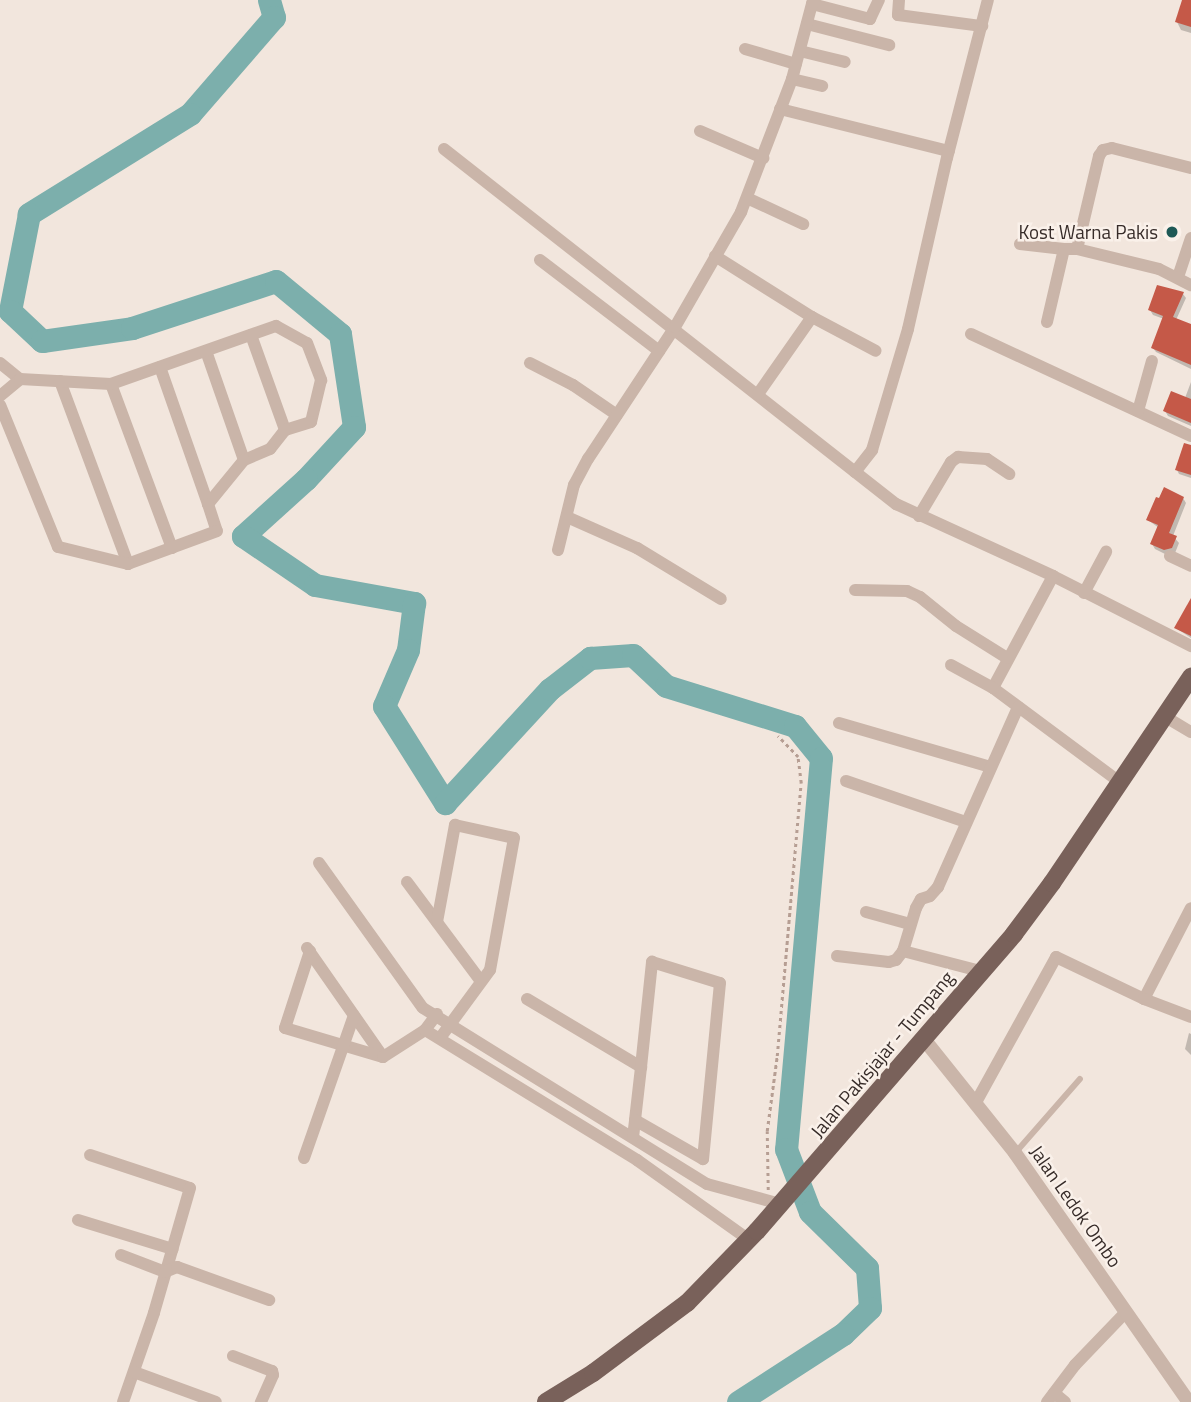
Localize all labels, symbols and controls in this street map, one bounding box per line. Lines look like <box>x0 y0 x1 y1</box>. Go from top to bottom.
place label: Kost Warna Pakis <box>1018 221 1158 243</box>
marker: Kost Warna Pakis <box>1164 224 1180 240</box>
street label: Jalan Pakisjajar - Tumpang <box>806 966 958 1142</box>
street label: Jalan Ledok Ombo <box>1025 1141 1127 1271</box>

